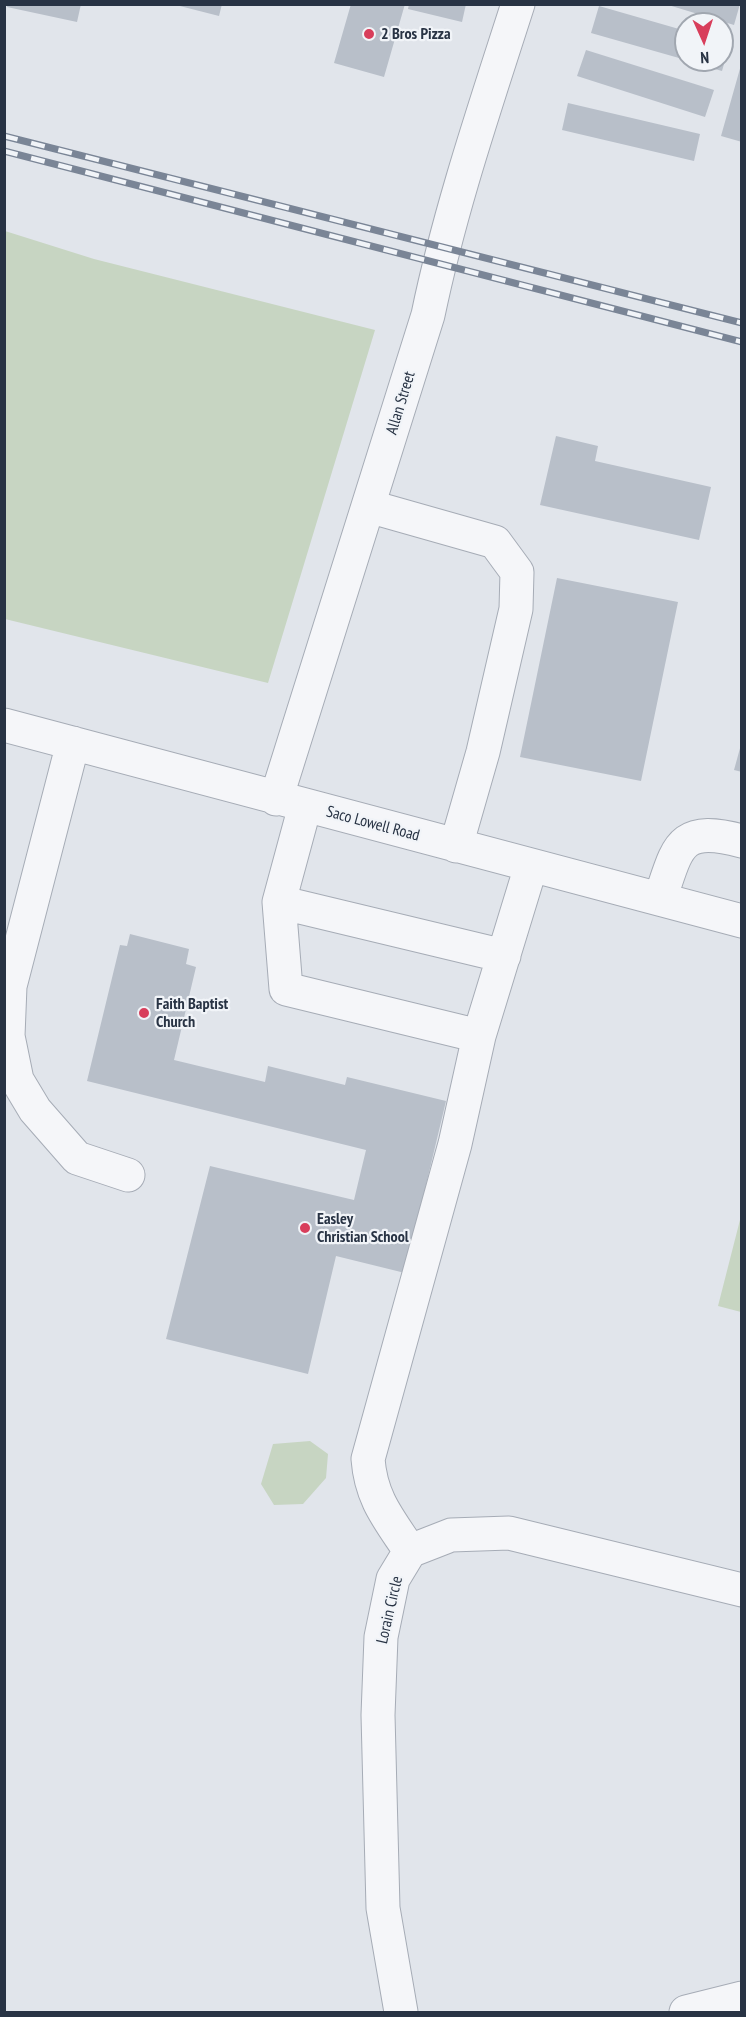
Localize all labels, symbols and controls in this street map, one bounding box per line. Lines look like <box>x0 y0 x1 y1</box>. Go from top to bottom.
north arrow <box>674 12 734 72</box>
place label: 2 Bros Pizza <box>381 24 450 44</box>
marker: 2 Bros Pizza <box>362 27 376 41</box>
text: N <box>700 48 710 68</box>
street label: Allan Street <box>382 369 420 437</box>
street label: Saco Lowell Road <box>324 802 422 846</box>
place label: Faith Baptist Church <box>156 994 228 1032</box>
marker: Faith Baptist Church <box>137 1006 151 1020</box>
place label: Easley Christian School <box>317 1209 409 1247</box>
marker: Easley Christian School <box>298 1221 312 1235</box>
street label: Lorain Circle <box>373 1574 407 1646</box>

